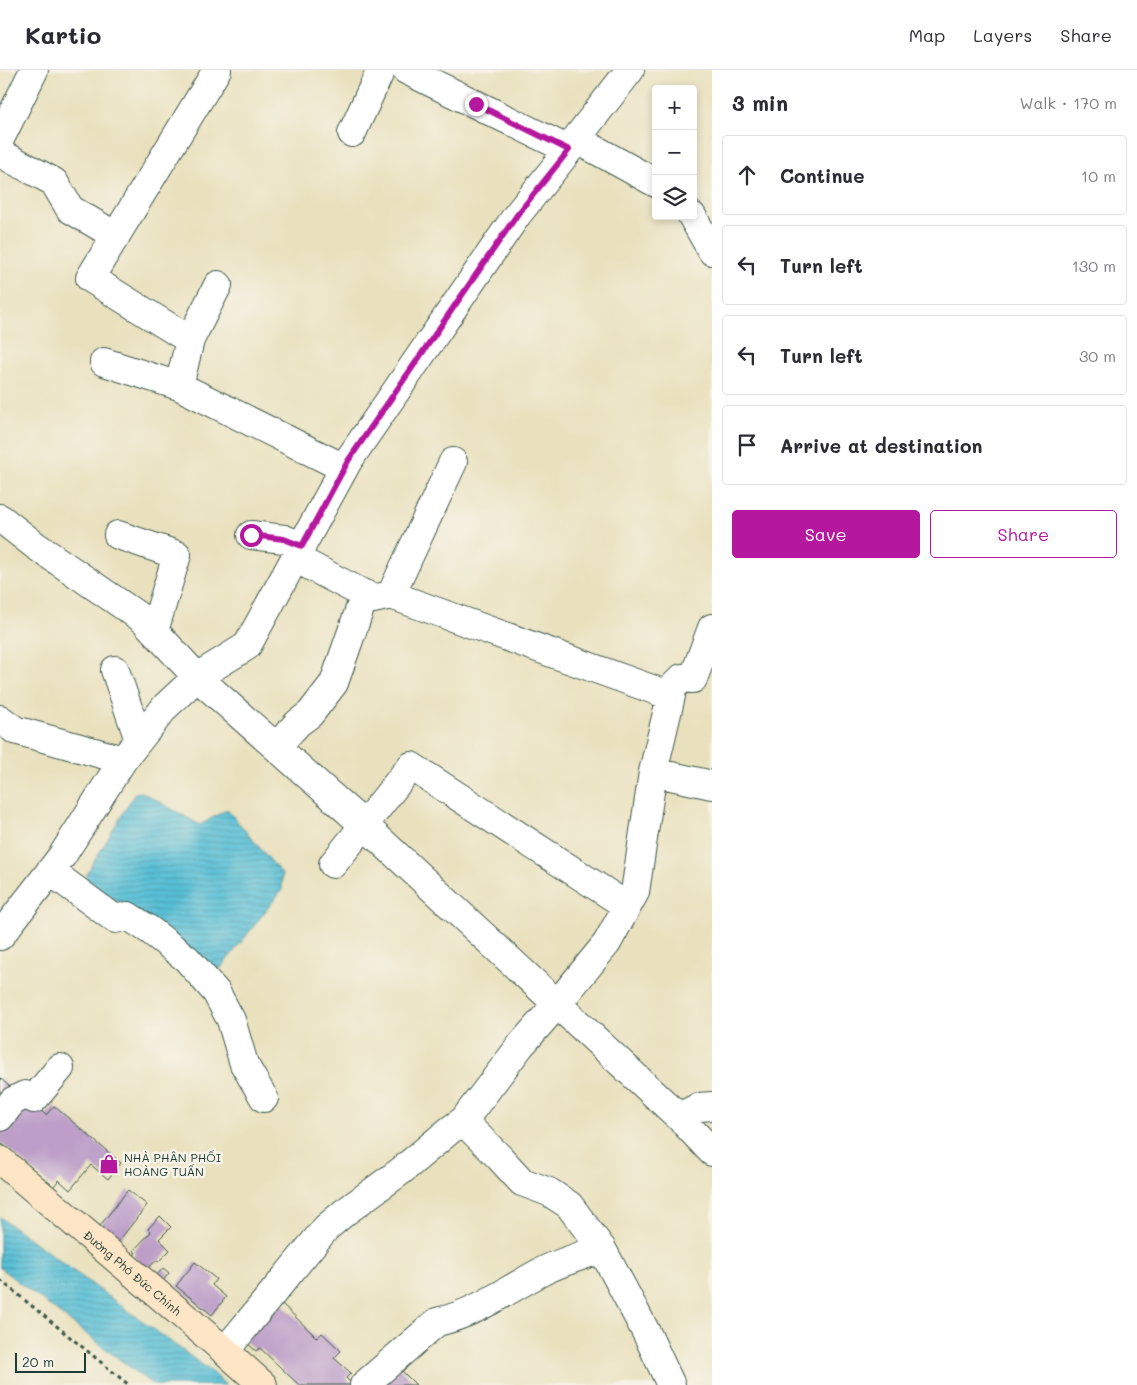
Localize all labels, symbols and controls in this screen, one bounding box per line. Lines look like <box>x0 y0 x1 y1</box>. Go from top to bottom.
text: Kartio <box>25 19 101 50</box>
text: Map <box>909 23 945 47</box>
text: Layers <box>973 23 1032 47</box>
text: Share <box>1060 23 1112 47</box>
map controls <box>652 85 697 220</box>
button: + <box>652 85 697 130</box>
text: 3 min <box>732 89 788 116</box>
text: Walk · 170 m <box>1019 92 1117 113</box>
route end <box>465 93 488 116</box>
button: − <box>652 130 697 175</box>
icon: ahead <box>733 161 761 189</box>
text: Continue <box>780 163 865 188</box>
text: 10 m <box>1081 165 1116 186</box>
button: layers <box>652 175 697 220</box>
icon: left <box>733 251 761 279</box>
text: Turn left <box>780 253 863 278</box>
text: 130 m <box>1072 255 1116 276</box>
icon: left <box>733 341 761 369</box>
text: Turn left <box>780 343 863 368</box>
text: 30 m <box>1079 345 1116 366</box>
icon: arrive <box>733 431 761 459</box>
text: Arrive at destination <box>780 433 983 458</box>
button: Save <box>732 510 920 558</box>
button: Share <box>930 510 1117 558</box>
route start <box>240 524 263 547</box>
place label: NHÀ PHÂN PHỐI HOÀNG TUẤN <box>124 1149 221 1179</box>
shop icon: NHÀ PHÂN PHỐI HOÀNG TUẤN <box>98 1153 120 1175</box>
street label: Đường Phó Đức Chính <box>80 1226 185 1319</box>
scale bar <box>15 1350 86 1373</box>
text: 20 m <box>22 1352 54 1371</box>

